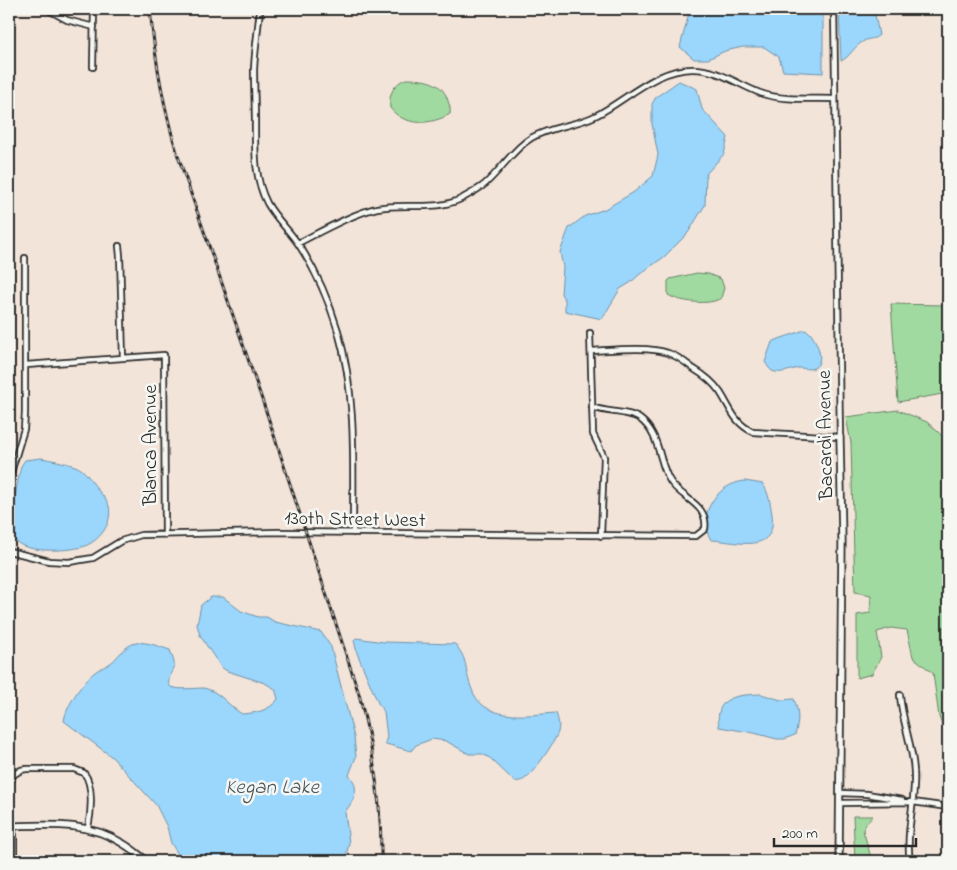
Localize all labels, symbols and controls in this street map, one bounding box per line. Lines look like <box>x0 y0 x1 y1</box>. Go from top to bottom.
street label: Bacardi Avenue <box>811 370 842 501</box>
street label: Blanca Avenue <box>137 385 166 506</box>
street label: 130th Street West <box>284 505 426 536</box>
water label: Kegan Lake <box>225 773 320 804</box>
scale bar <box>774 815 917 847</box>
text: 200 m <box>782 823 818 845</box>

